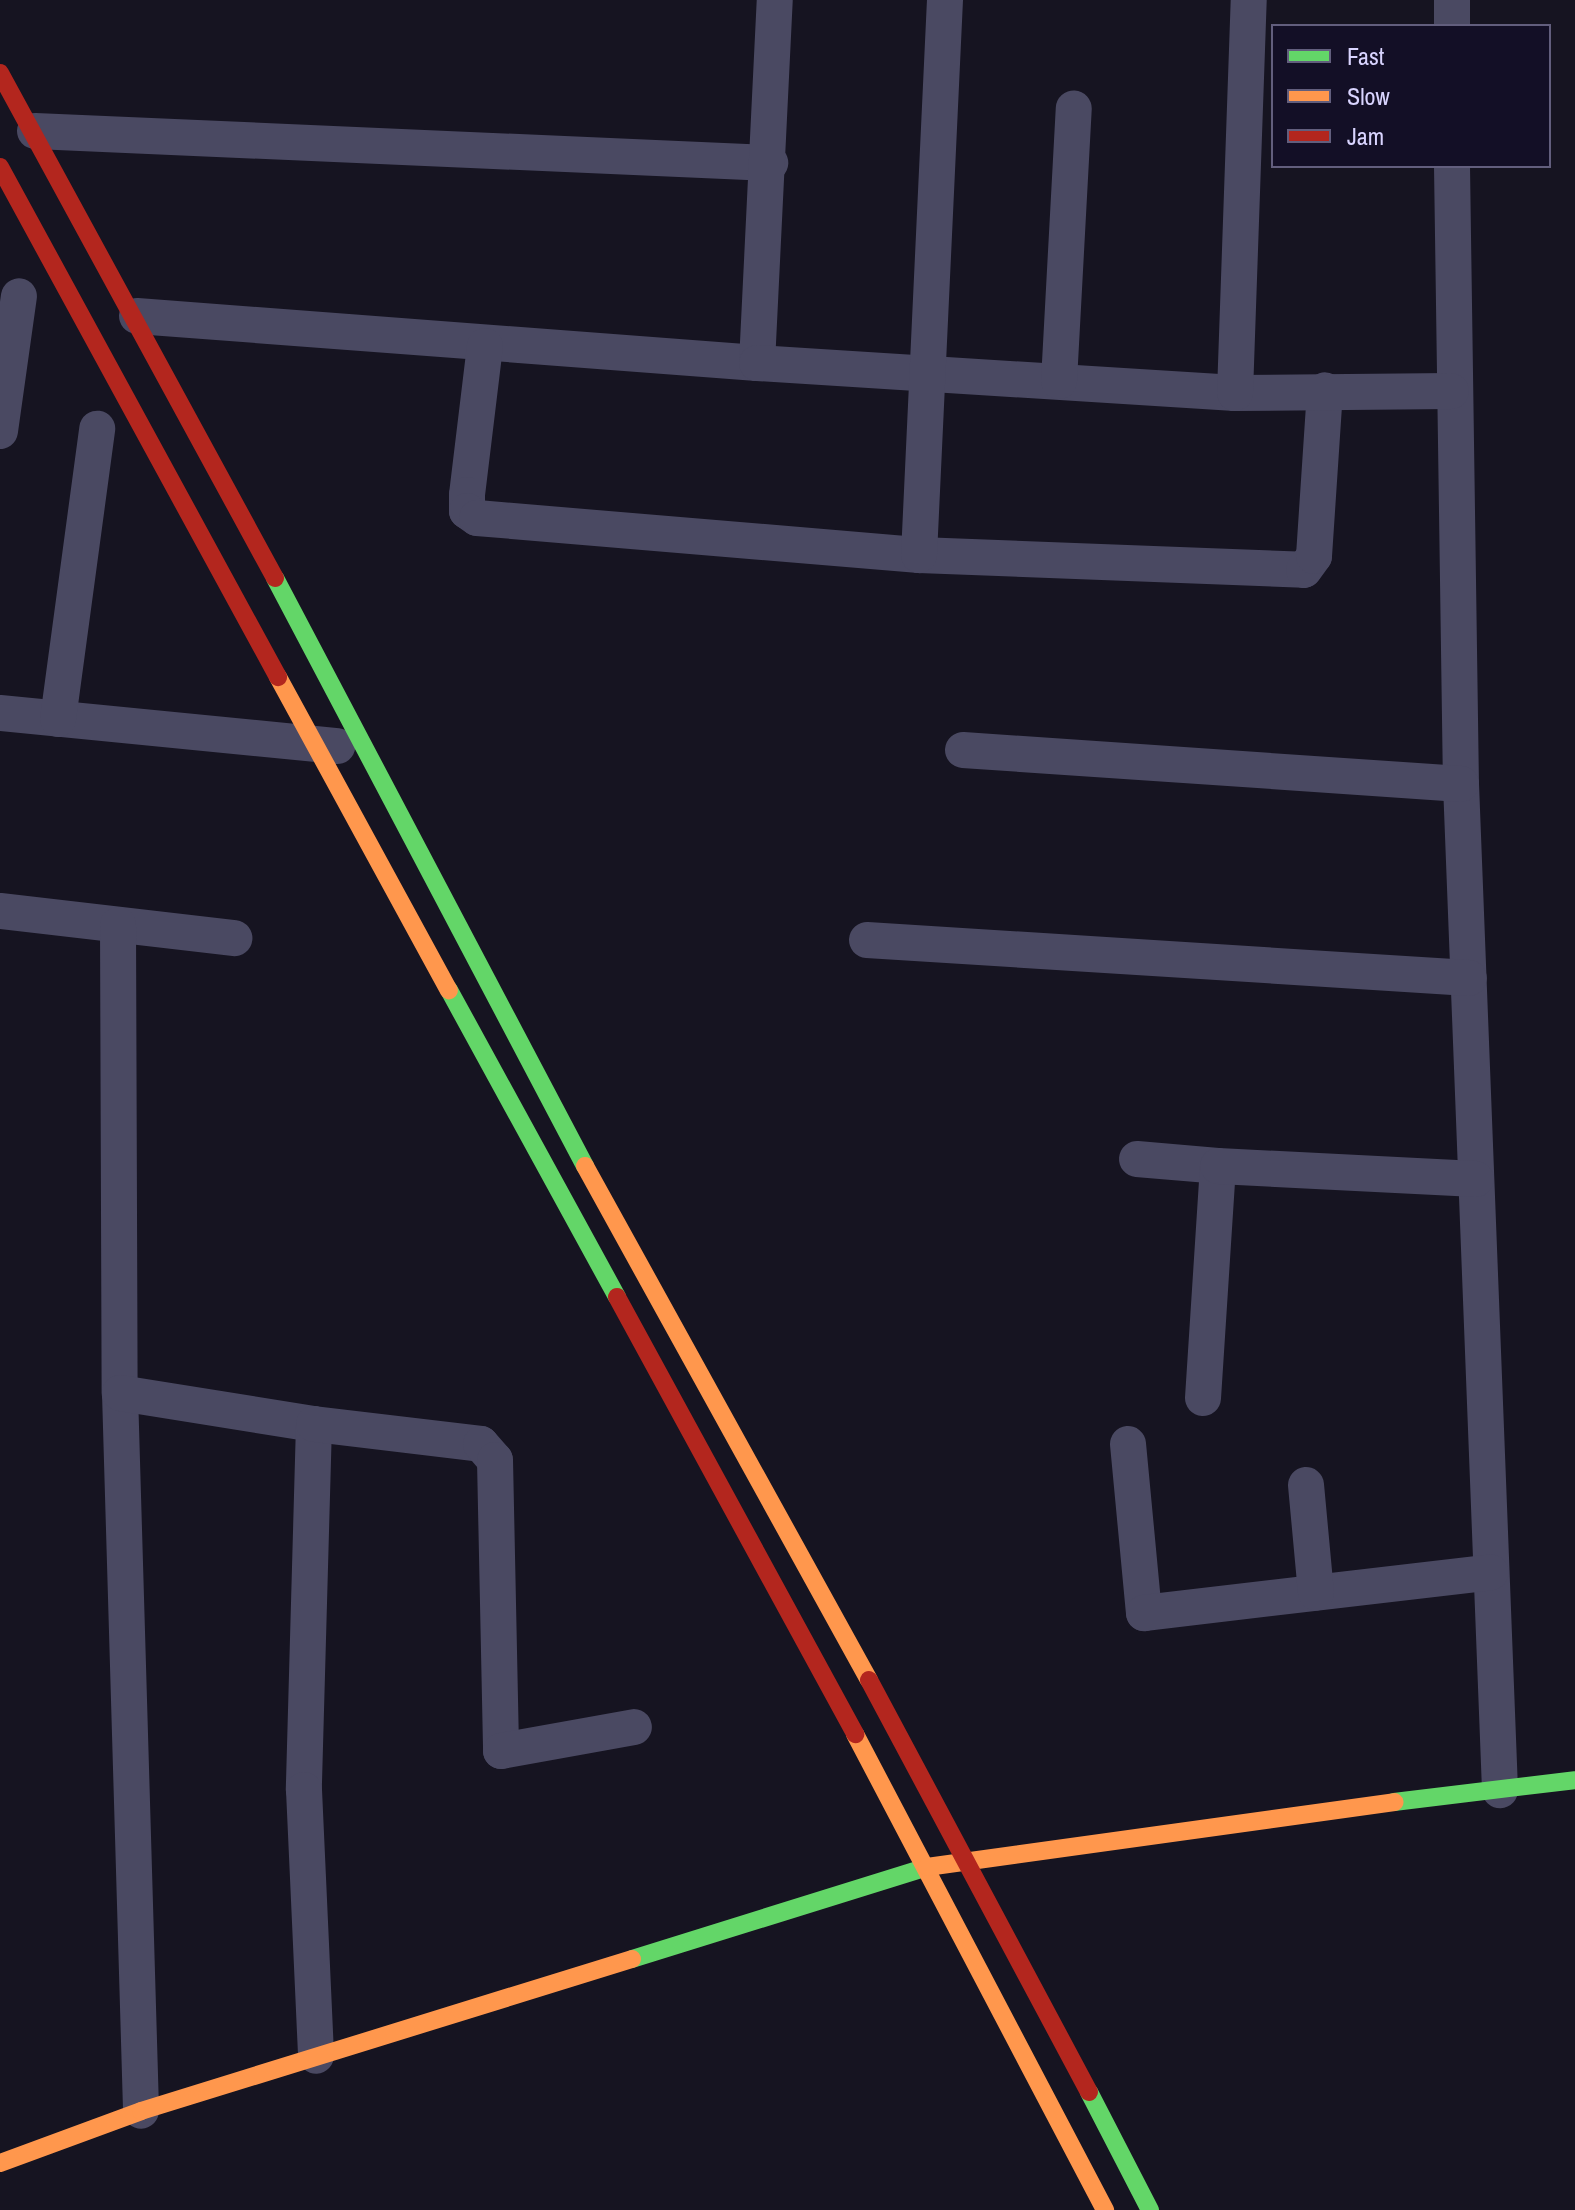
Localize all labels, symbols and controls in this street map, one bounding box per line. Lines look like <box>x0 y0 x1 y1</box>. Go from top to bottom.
legend <box>1271 24 1551 168</box>
text: Fast <box>1347 40 1384 72</box>
text: Slow <box>1347 80 1390 112</box>
text: Jam <box>1347 120 1384 152</box>

